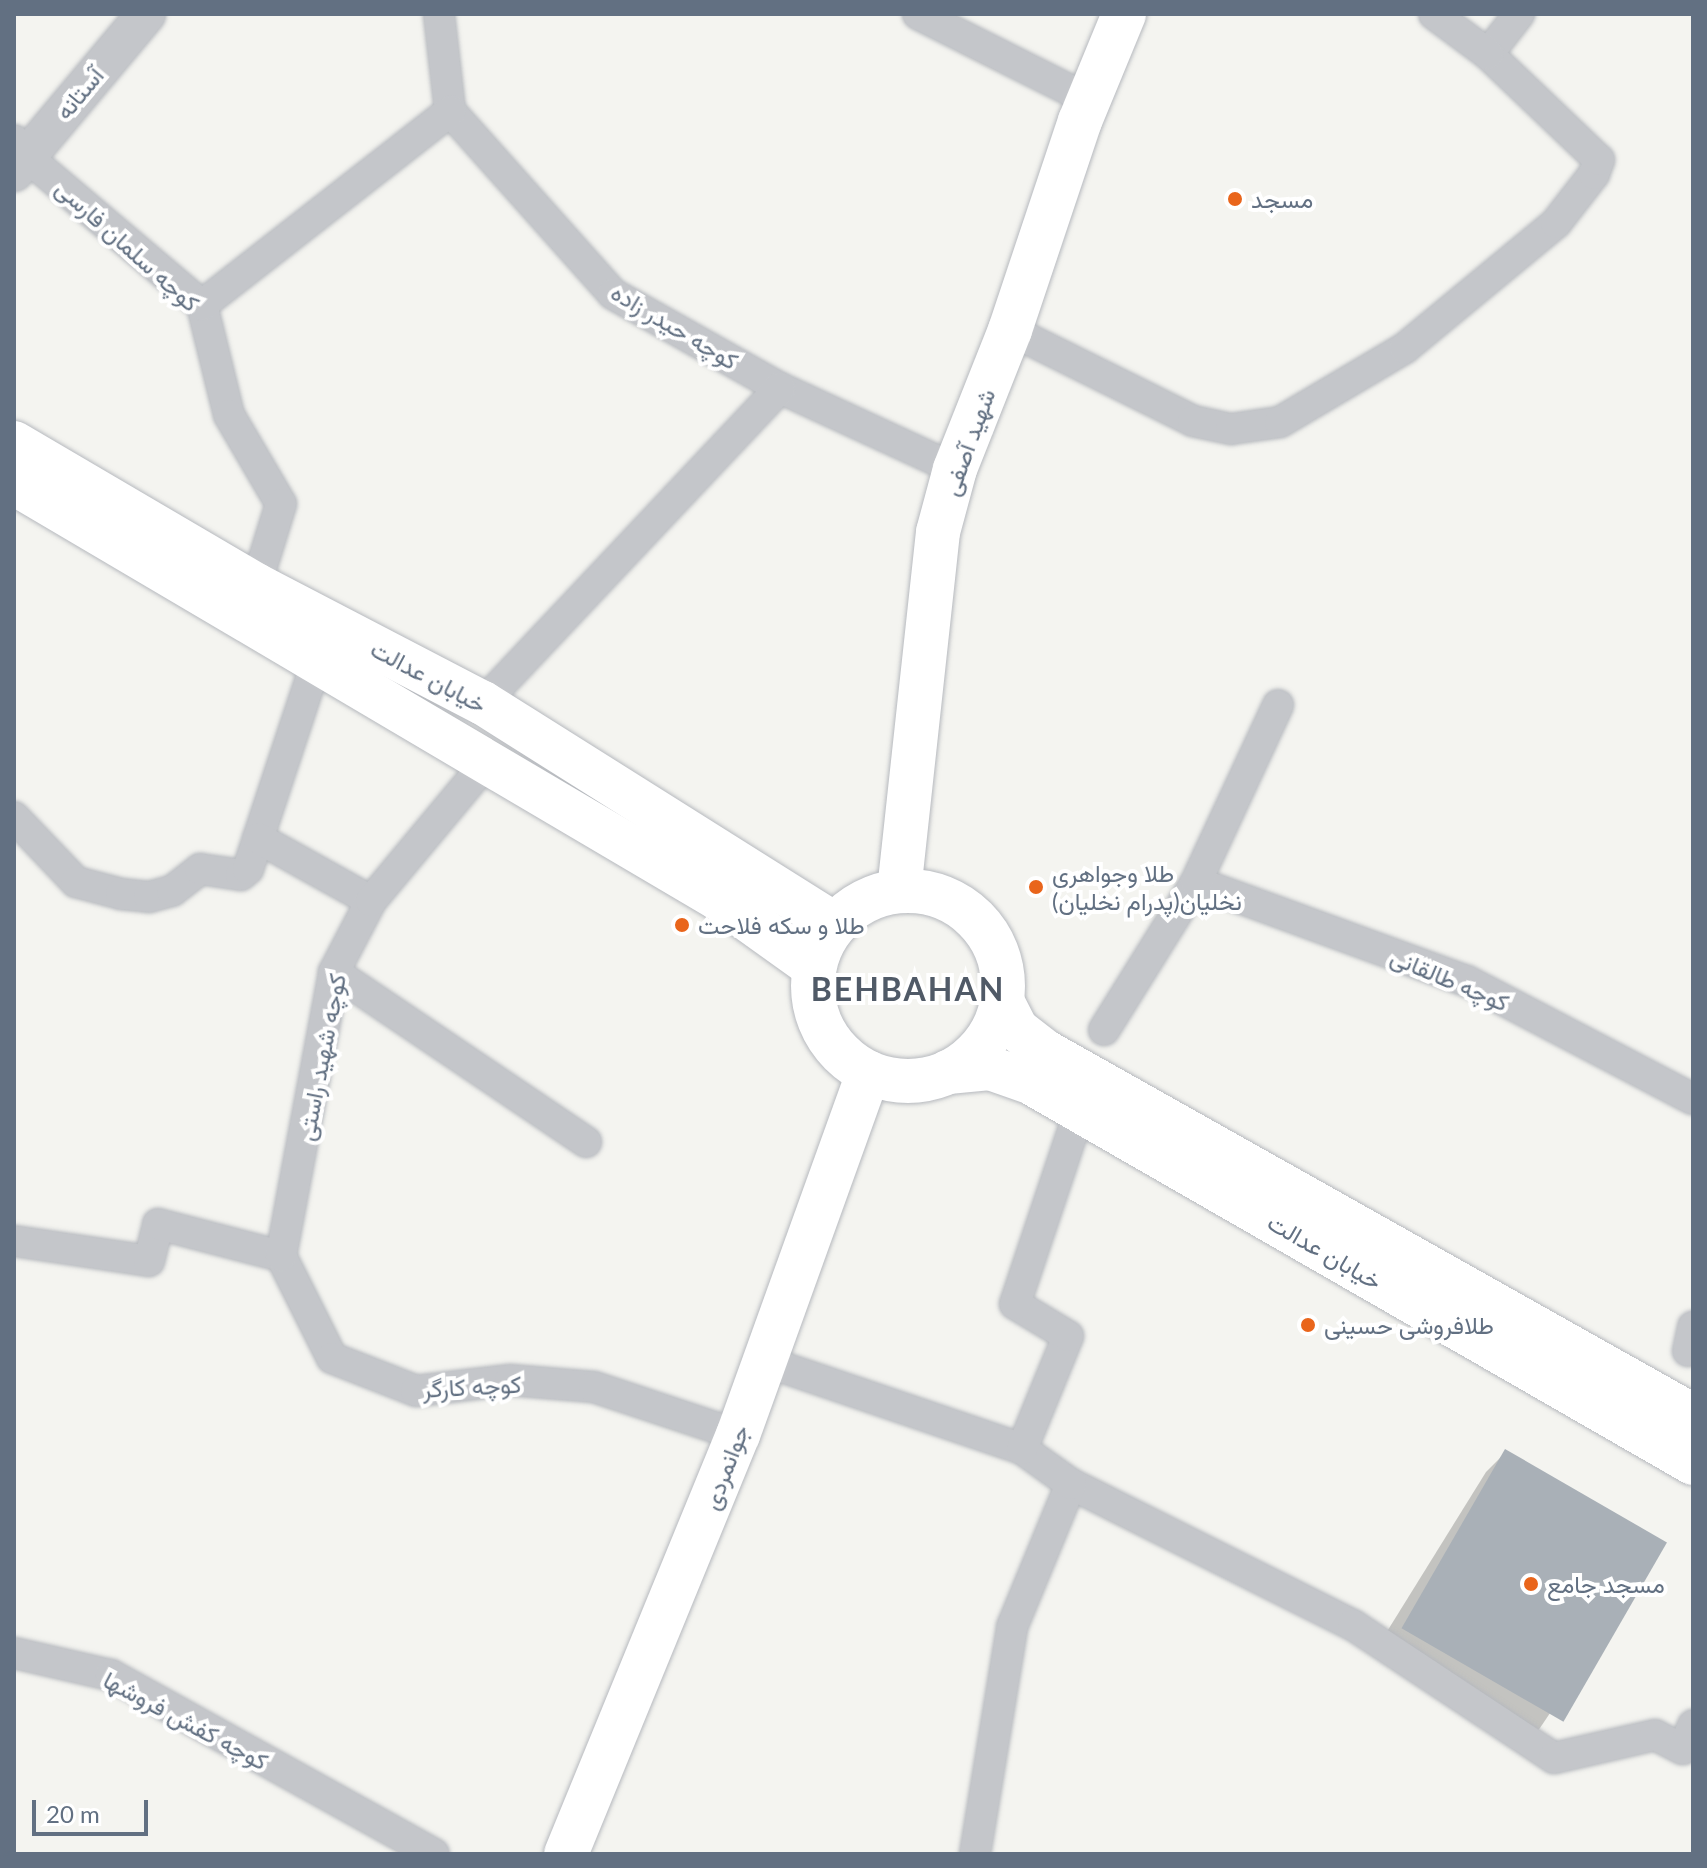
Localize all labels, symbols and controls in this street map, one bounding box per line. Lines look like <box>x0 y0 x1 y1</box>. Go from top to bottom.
street label: آستانه <box>49 61 109 125</box>
street label: کوچه سلمان فارسی <box>50 173 206 317</box>
place label: مسجد <box>1251 185 1313 213</box>
marker: مسجد <box>1226 190 1244 208</box>
street label: کوچه حیدر زاده <box>606 277 744 375</box>
street label: شهید آصفی <box>935 385 1001 499</box>
street label: خیابان عدالت <box>366 634 492 718</box>
place label: طلا وجواهری نخلیان(پدرام نخلیان) <box>1052 859 1242 915</box>
marker: طلا وجواهری نخلیان(پدرام نخلیان) <box>1027 878 1045 896</box>
place label: طلا و سکه فلاحت <box>698 911 865 939</box>
marker: طلا و سکه فلاحت <box>673 916 691 934</box>
street label: کوچه طالقانی <box>1387 941 1513 1017</box>
district label: BEHBAHAN <box>811 970 1005 1008</box>
street label: کوچه شهید راستی <box>291 971 351 1143</box>
street label: خیابان عدالت <box>1263 1207 1387 1295</box>
place label: طلافروشی حسینی <box>1324 1311 1494 1339</box>
marker: طلافروشی حسینی <box>1299 1316 1317 1334</box>
street label: کوچه کارگر <box>422 1369 522 1403</box>
street label: جوانمردی <box>696 1420 754 1514</box>
place label: مسجد جامع <box>1547 1570 1665 1598</box>
marker: مسجد جامع <box>1522 1575 1540 1593</box>
street label: کوچه کفش فروشها <box>99 1665 273 1775</box>
scale bar <box>36 1784 152 1834</box>
text: 20 m <box>46 1799 100 1828</box>

